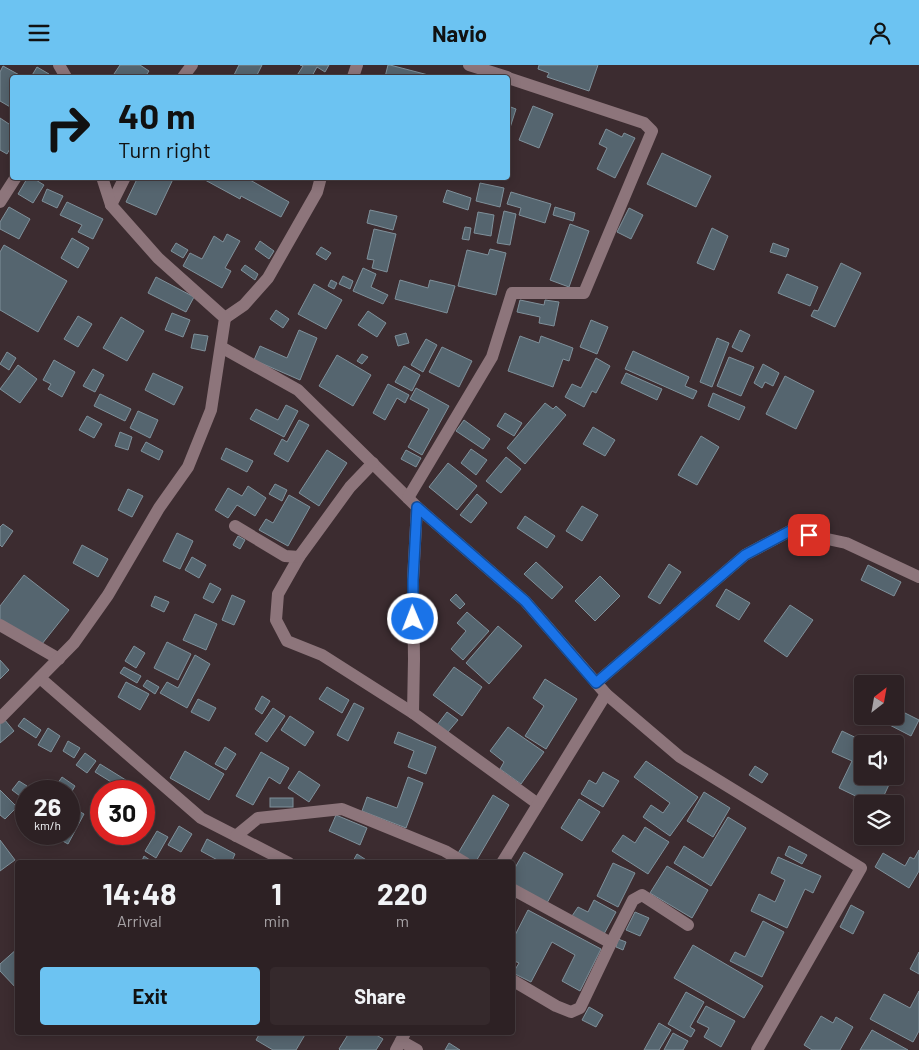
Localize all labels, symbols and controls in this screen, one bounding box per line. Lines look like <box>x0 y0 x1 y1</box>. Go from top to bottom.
icon: menu <box>25 19 53 47</box>
icon: person <box>866 19 894 47</box>
text: Navio <box>432 20 487 46</box>
text: 40 m <box>118 94 195 136</box>
icon: right <box>35 95 100 160</box>
text: Turn right <box>118 136 211 162</box>
pin <box>788 514 830 556</box>
icon: arrive <box>795 521 823 549</box>
position arrow <box>386 592 438 644</box>
north arrow <box>854 675 904 725</box>
map controls <box>854 675 904 845</box>
button: sound <box>854 735 904 785</box>
speed limit sign: 30 <box>90 780 155 845</box>
text: 26 <box>34 791 61 821</box>
button: layers <box>854 795 904 845</box>
text: km/h <box>34 818 61 832</box>
text: 14:48 <box>102 875 176 911</box>
text: 1 <box>271 875 282 911</box>
text: 220 <box>377 875 428 911</box>
text: Arrival <box>117 911 162 930</box>
text: min <box>264 911 290 930</box>
text: m <box>396 911 409 930</box>
button: Exit <box>40 967 260 1025</box>
button: Share <box>270 967 490 1025</box>

